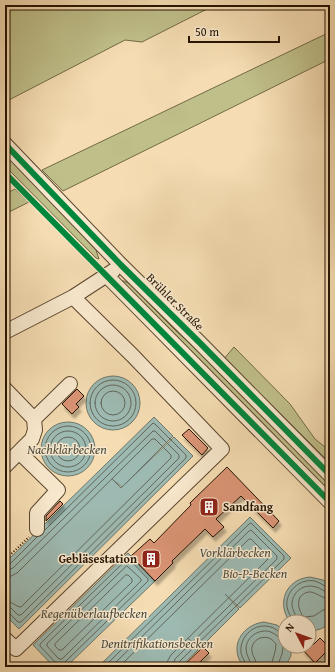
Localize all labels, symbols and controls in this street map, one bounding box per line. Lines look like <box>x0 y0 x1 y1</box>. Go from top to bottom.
scale bar <box>189 18 279 44</box>
text: 50 m <box>195 23 219 40</box>
street label: Brühler Straße <box>143 269 208 334</box>
water label: Nachklärbecken <box>27 440 107 459</box>
building icon: Sandfang <box>198 496 220 518</box>
place label: Sandfang <box>223 498 274 515</box>
water label: Vorklärbecken <box>199 543 271 562</box>
building icon: Gebläsestation <box>140 548 162 570</box>
place label: Gebläsestation <box>59 550 137 567</box>
water label: Bio-P-Becken <box>222 564 288 583</box>
water label: Regenüberlaufbecken <box>40 604 148 623</box>
north arrow <box>277 614 317 654</box>
text: N <box>281 619 298 635</box>
water label: Denitrifikationsbecken <box>100 634 214 653</box>

